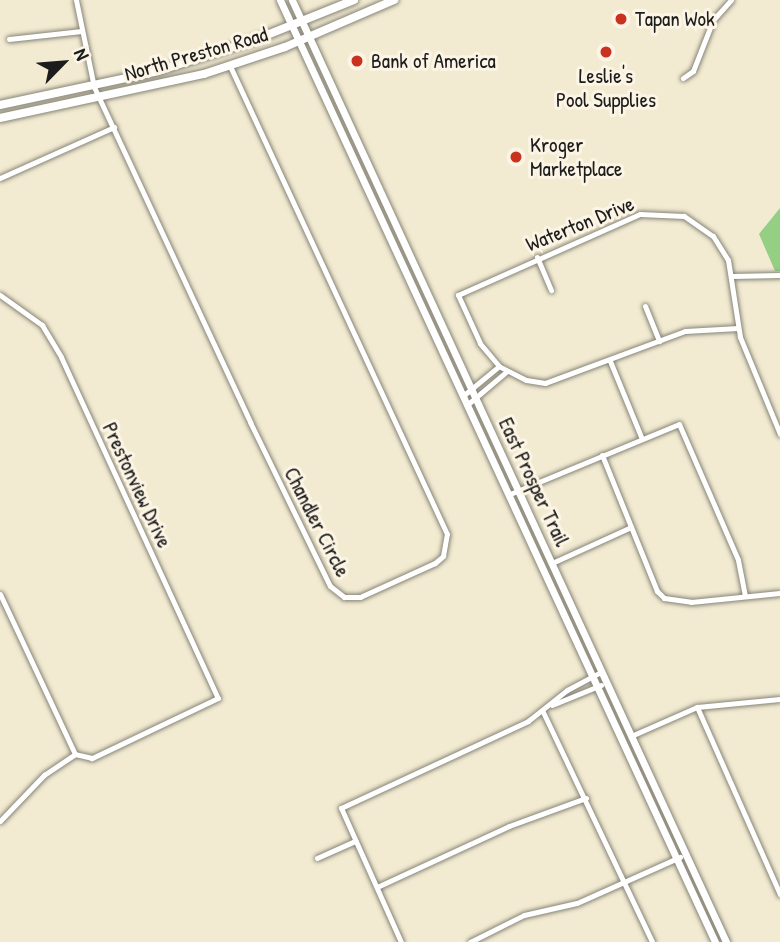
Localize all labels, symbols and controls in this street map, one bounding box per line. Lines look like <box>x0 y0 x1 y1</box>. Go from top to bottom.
place label: Tapan Wok <box>635 6 715 32</box>
marker: Tapan Wok <box>613 11 629 27</box>
street label: North Preston Road <box>122 22 270 86</box>
north arrow <box>28 28 98 98</box>
text: N <box>68 44 96 64</box>
marker: Leslie's Pool Supplies <box>598 44 614 60</box>
place label: Bank of America <box>371 48 496 74</box>
marker: Bank of America <box>349 53 365 69</box>
place label: Leslie's Pool Supplies <box>556 63 656 113</box>
place label: Kroger Marketplace <box>530 132 622 182</box>
marker: Kroger Marketplace <box>508 149 524 165</box>
street label: Waterton Drive <box>522 191 638 257</box>
street label: East Prosper Trail <box>493 414 575 550</box>
street label: Prestonview Drive <box>97 418 177 552</box>
street label: Chandler Circle <box>279 463 355 581</box>

